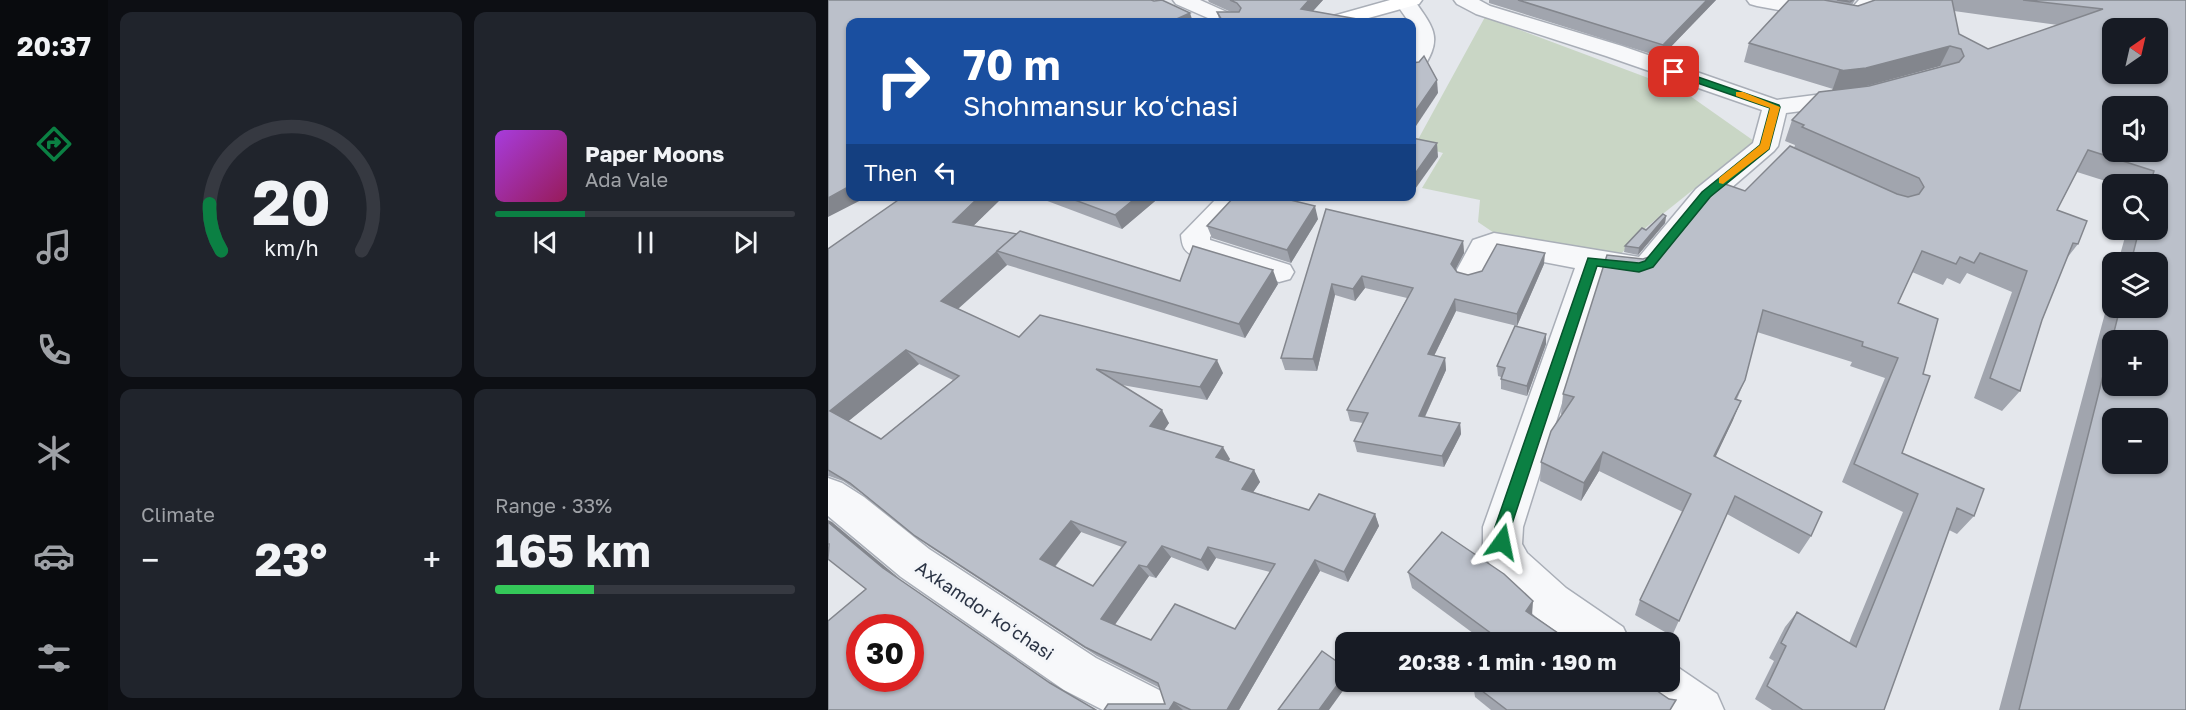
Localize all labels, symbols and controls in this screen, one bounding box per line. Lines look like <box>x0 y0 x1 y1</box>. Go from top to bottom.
north arrow <box>2102 18 2168 84</box>
map controls <box>2102 18 2168 474</box>
text: 20:37 <box>17 30 91 62</box>
text: 70 m <box>963 39 1060 89</box>
icon: right <box>864 42 942 120</box>
pin <box>1648 46 1699 97</box>
icon: arrive <box>1657 55 1690 88</box>
text: Shohmansur koʻchasi <box>963 90 1238 122</box>
button: sound <box>2102 96 2168 162</box>
icon: directions <box>33 123 75 165</box>
text: Paper Moons <box>585 140 724 167</box>
icon: left <box>929 156 962 189</box>
text: Then <box>864 159 917 186</box>
text: 20 <box>252 165 330 240</box>
text: Ada Vale <box>585 167 668 191</box>
button: search <box>2102 174 2168 240</box>
icon: music <box>33 226 75 268</box>
icon: previous <box>529 226 562 259</box>
icon: pause <box>629 226 662 259</box>
icon: next <box>729 226 762 259</box>
text: km/h <box>264 236 318 262</box>
button: layers <box>2102 252 2168 318</box>
icon: phone <box>33 329 75 371</box>
button: + <box>2102 330 2168 396</box>
button: − <box>2102 408 2168 474</box>
icon: climate <box>33 432 75 474</box>
text: Range · 33% <box>495 493 612 517</box>
text: Climate <box>141 502 215 526</box>
position arrow <box>1470 510 1534 574</box>
text: 165 km <box>495 523 651 577</box>
text: 23° <box>255 532 327 586</box>
icon: car <box>33 535 75 577</box>
text: − <box>141 540 159 579</box>
text: + <box>423 540 441 579</box>
street label: Axkamdor koʻchasi <box>912 556 1058 664</box>
speed limit sign: 30 <box>846 614 924 692</box>
icon: filters <box>33 637 75 679</box>
text: 20:38 · 1 min · 190 m <box>1398 648 1617 675</box>

